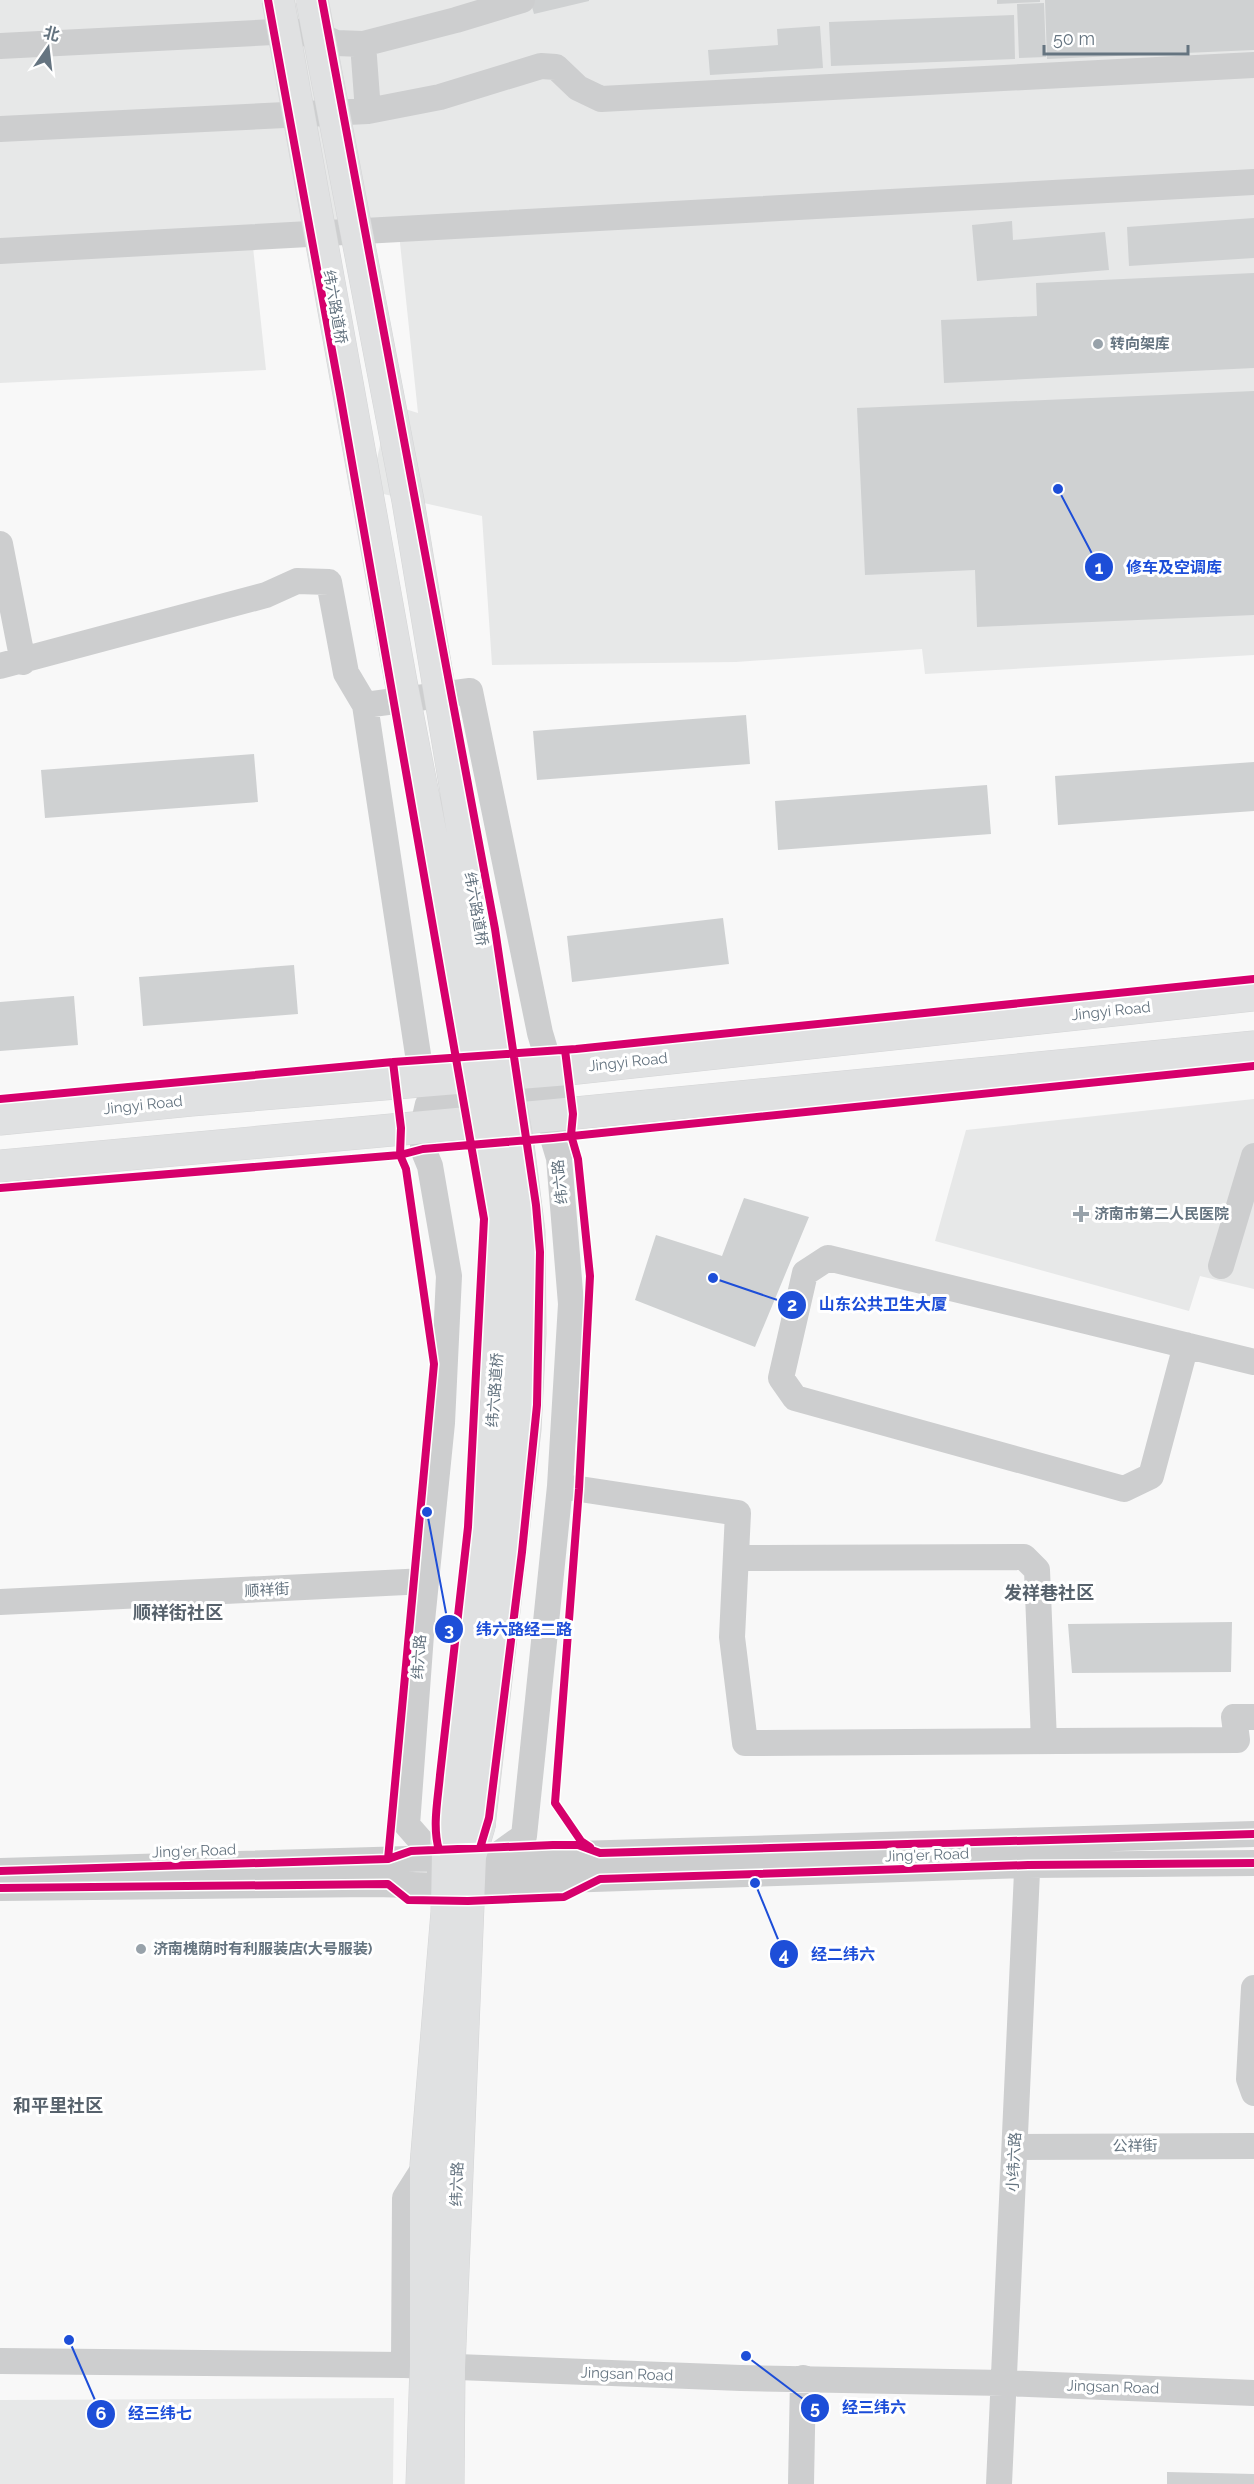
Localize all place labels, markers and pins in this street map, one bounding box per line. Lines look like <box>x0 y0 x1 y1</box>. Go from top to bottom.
place label: 转向架库 <box>1110 335 1170 353</box>
marker: 转向架库 <box>1091 337 1105 351</box>
callout: 修车及空调库 <box>1084 550 1234 584</box>
marker: 济南市第二人民医院 <box>1072 1205 1090 1223</box>
place label: 济南市第二人民医院 <box>1094 1205 1229 1223</box>
callout: 山东公共卫生大厦 <box>777 1288 959 1322</box>
callout: 纬六路经二路 <box>434 1612 584 1646</box>
callout: 经二纬六 <box>769 1937 887 1971</box>
place label: 济南槐荫时有利服装店(大号服装) <box>153 1940 373 1958</box>
marker: 济南槐荫时有利服装店(大号服装) <box>134 1942 148 1956</box>
callout: 经三纬六 <box>800 2391 918 2425</box>
callout: 经三纬七 <box>86 2397 204 2431</box>

